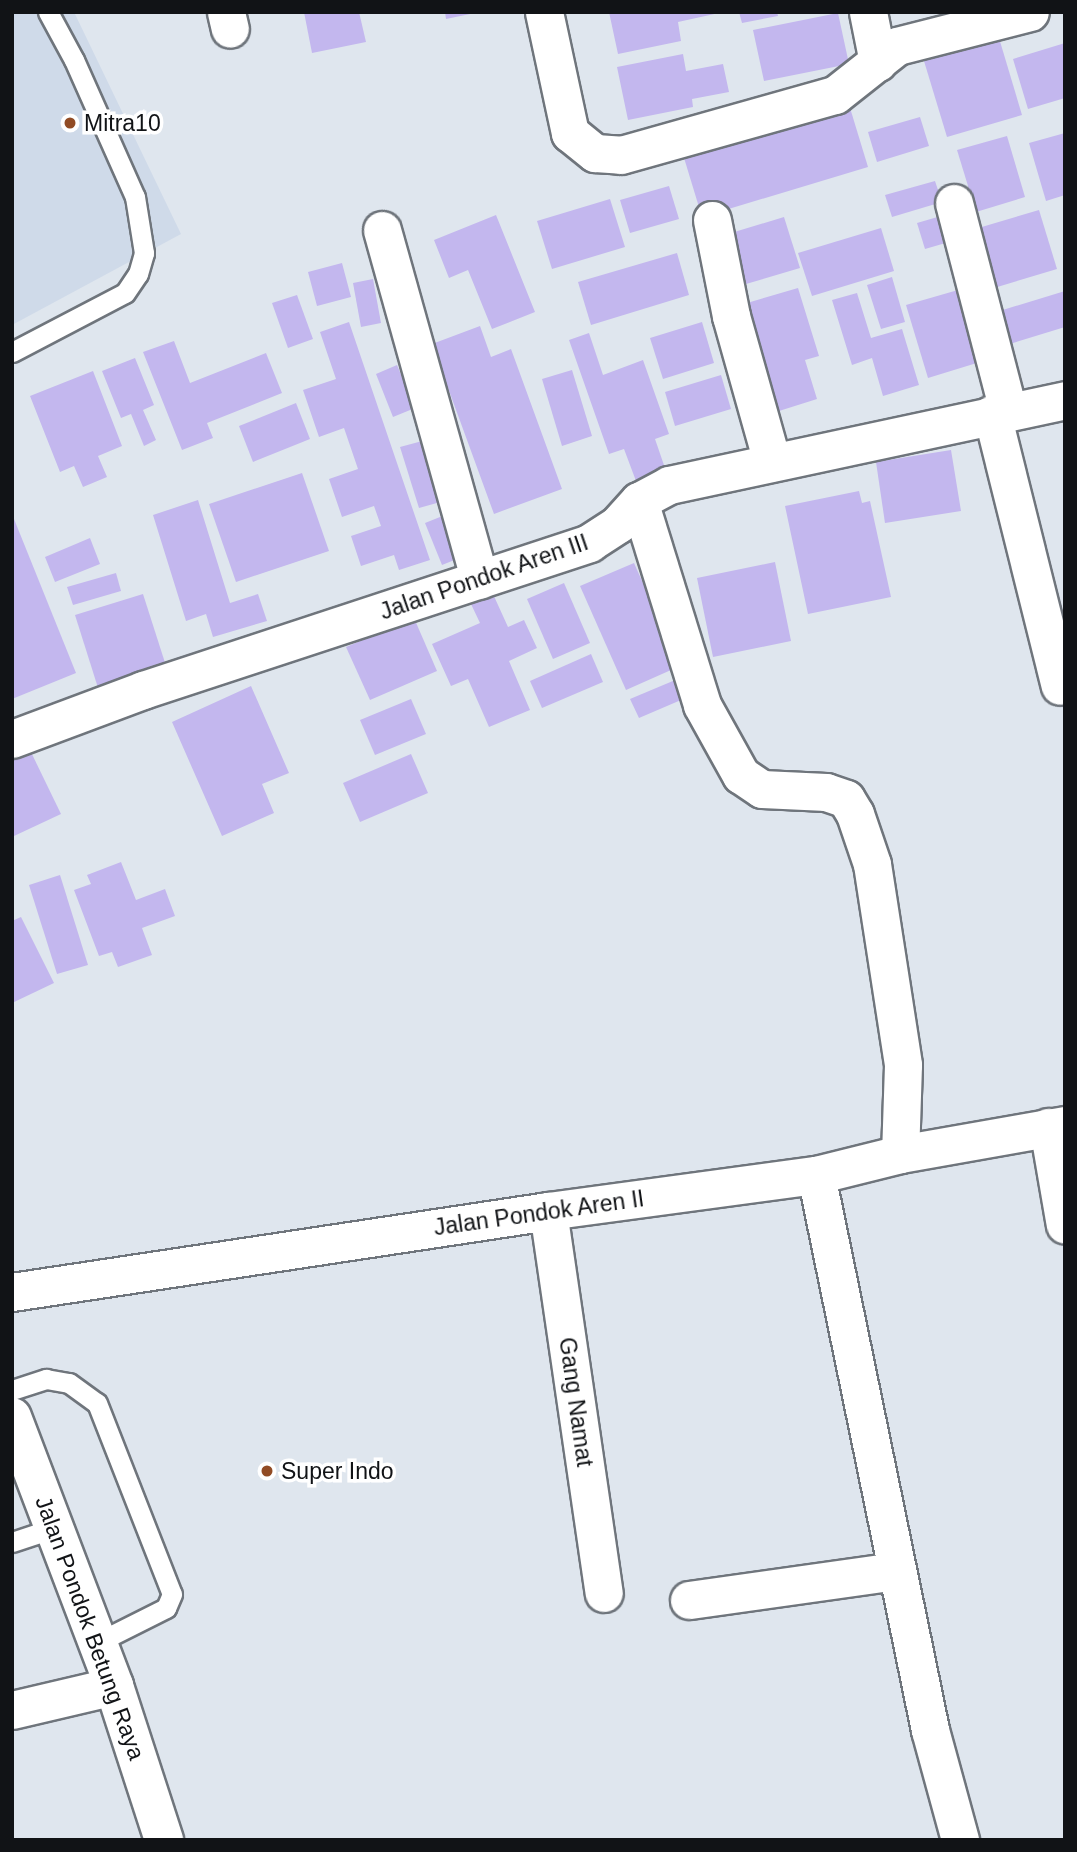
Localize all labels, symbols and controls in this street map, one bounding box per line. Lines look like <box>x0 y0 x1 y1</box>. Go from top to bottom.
place label: Mitra10 <box>84 109 161 137</box>
marker: Mitra10 <box>62 115 78 131</box>
street label: Jalan Pondok Aren III <box>376 528 592 626</box>
street label: Jalan Pondok Aren II <box>431 1184 647 1242</box>
street label: Gang Namat <box>553 1336 599 1468</box>
place label: Super Indo <box>281 1457 394 1485</box>
marker: Super Indo <box>259 1463 275 1479</box>
street label: Jalan Pondok Betung Raya <box>29 1492 151 1764</box>

